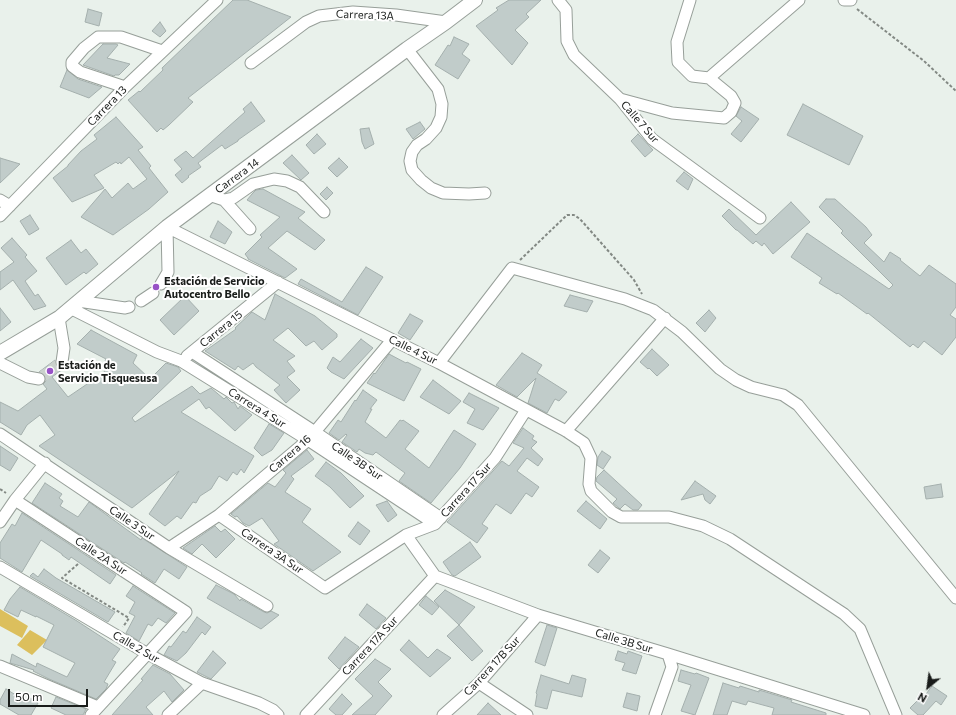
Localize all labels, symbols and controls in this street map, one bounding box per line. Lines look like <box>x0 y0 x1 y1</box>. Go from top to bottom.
street label: Carrera 13A <box>336 7 394 23</box>
street label: Carrera 13 <box>85 83 129 129</box>
street label: Calle 7 Sur <box>618 98 662 146</box>
street label: Carrera 14 <box>212 156 262 196</box>
place label: Estación de Servicio Autocentro Bello <box>164 274 265 300</box>
marker: Estación de Servicio Autocentro Bello <box>151 282 161 292</box>
street label: Carrera 15 <box>197 308 245 350</box>
street label: Calle 4 Sur <box>387 333 439 367</box>
place label: Estación de Servicio Tisquesusa <box>58 358 157 384</box>
marker: Estación de Servicio Tisquesusa <box>45 366 55 376</box>
street label: Carrera 4 Sur <box>226 385 288 431</box>
street label: Carrera 16 <box>266 432 314 476</box>
street label: Calle 3B Sur <box>329 439 385 483</box>
street label: Carrera 17 Sur <box>438 460 494 520</box>
street label: Calle 3 Sur <box>107 503 157 543</box>
street label: Carrera 3A Sur <box>238 525 306 577</box>
street label: Calle 2A Sur <box>72 534 130 578</box>
street label: Carrera 17A Sur <box>339 614 401 678</box>
street label: Calle 3B Sur <box>594 626 654 656</box>
street label: Calle 2 Sur <box>110 628 162 666</box>
street label: Carrera 17B Sur <box>461 634 523 698</box>
north arrow <box>908 667 948 707</box>
scale bar <box>10 681 90 707</box>
text: 50 m <box>15 689 43 703</box>
text: N <box>915 690 929 706</box>

